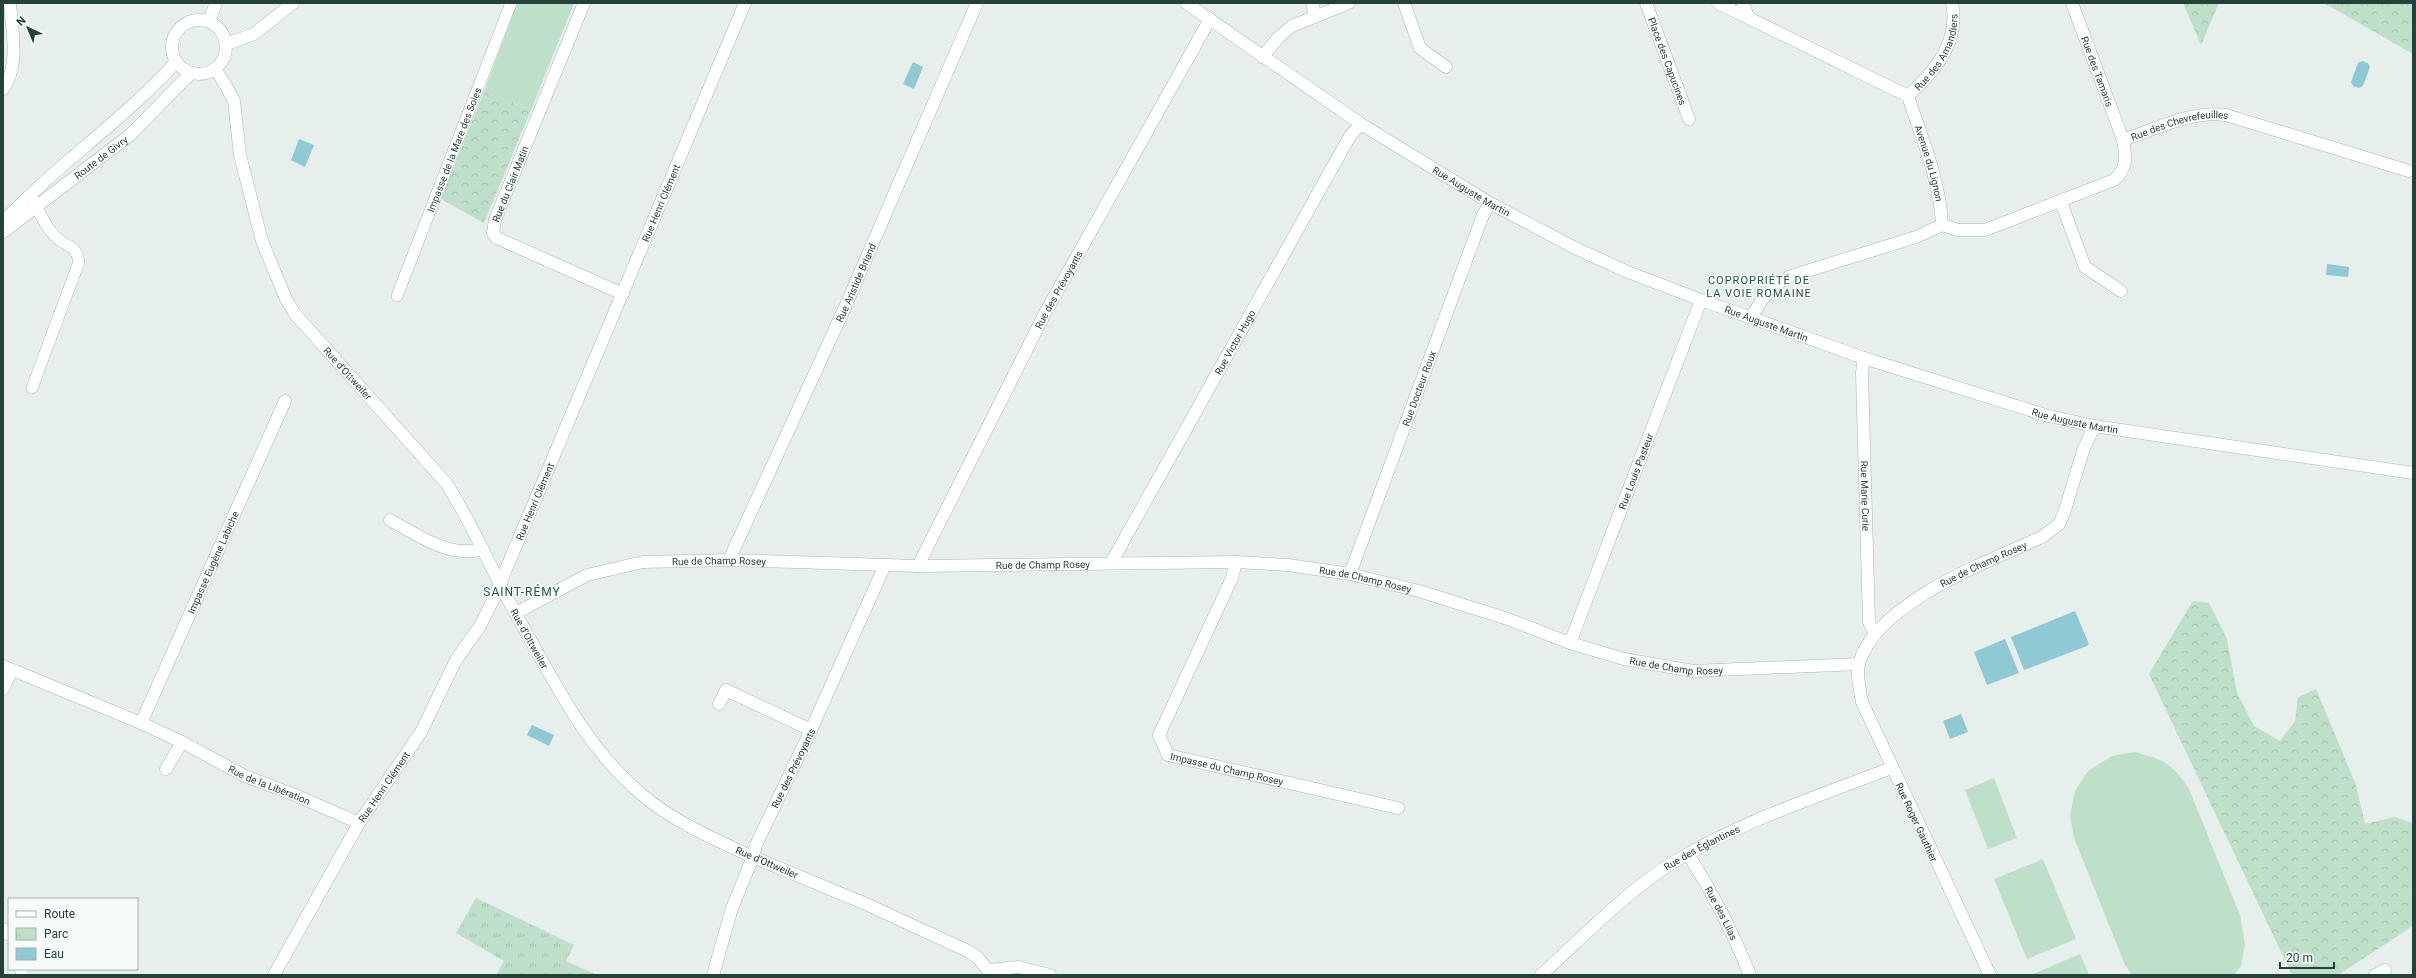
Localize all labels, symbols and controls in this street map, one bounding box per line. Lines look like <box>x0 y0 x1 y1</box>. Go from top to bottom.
north arrow <box>8 8 48 48</box>
text: N <box>14 14 29 29</box>
street label: Rue des Amandiers <box>1912 14 1960 93</box>
street label: Place des Capucines <box>1646 16 1688 107</box>
street label: Rue des Tamaris <box>2079 35 2115 108</box>
street label: Impasse de la Mare des Soies <box>425 86 484 214</box>
street label: Rue des Chevrefeuilles <box>2129 109 2229 143</box>
street label: Avenue du Lignon <box>1912 124 1944 202</box>
street label: Route de Givry <box>72 134 130 182</box>
street label: Rue du Clair Matin <box>490 144 531 224</box>
street label: Rue Henri Clément <box>640 163 682 243</box>
street label: Rue Auguste Martin <box>1431 164 1512 219</box>
street label: Rue Aristide Briand <box>834 242 878 324</box>
street label: Rue des Prévoyants <box>1033 249 1085 331</box>
district label: COPROPRIÉTÉ DE LA VOIE ROMAINE <box>1706 274 1812 300</box>
street label: Rue Auguste Martin <box>1723 304 1810 344</box>
street label: Rue Victor Hugo <box>1213 308 1258 377</box>
street label: Rue d'Ottweiler <box>321 345 374 403</box>
street label: Rue Docteur Roux <box>1400 349 1438 428</box>
street label: Rue Auguste Martin <box>2030 406 2119 435</box>
street label: Rue Louis Pasteur <box>1617 431 1656 511</box>
street label: Rue Marie Curie <box>1858 460 1871 531</box>
street label: Rue Henri Clément <box>514 461 556 542</box>
street label: Impasse Eugène Labiche <box>186 510 241 615</box>
street label: Rue de Champ Rosey <box>1938 539 2029 590</box>
street label: Rue de Champ Rosey <box>672 555 767 567</box>
street label: Rue de Champ Rosey <box>996 559 1090 571</box>
street label: Rue de Champ Rosey <box>1318 565 1413 595</box>
district label: SAINT-RÉMY <box>483 584 561 599</box>
street label: Rue d'Ottweiler <box>508 607 551 671</box>
street label: Rue de Champ Rosey <box>1629 655 1724 677</box>
street label: Rue des Prévoyants <box>769 727 818 810</box>
street label: Rue Henri Clément <box>356 750 412 824</box>
street label: Impasse du Champ Rosey <box>1169 751 1285 787</box>
street label: Rue de la Libération <box>226 763 312 807</box>
street label: Rue Roger Gauthier <box>1893 781 1940 864</box>
street label: Rue des Églantines <box>1662 823 1741 873</box>
street label: Rue d'Ottweiler <box>734 844 800 881</box>
street label: Rue des Lilas <box>1703 885 1739 942</box>
legend <box>8 898 138 970</box>
text: Route <box>44 907 75 921</box>
text: Parc <box>44 927 68 941</box>
scale bar <box>2280 944 2334 970</box>
text: Eau <box>44 947 64 961</box>
text: 20 m <box>2286 951 2313 965</box>

